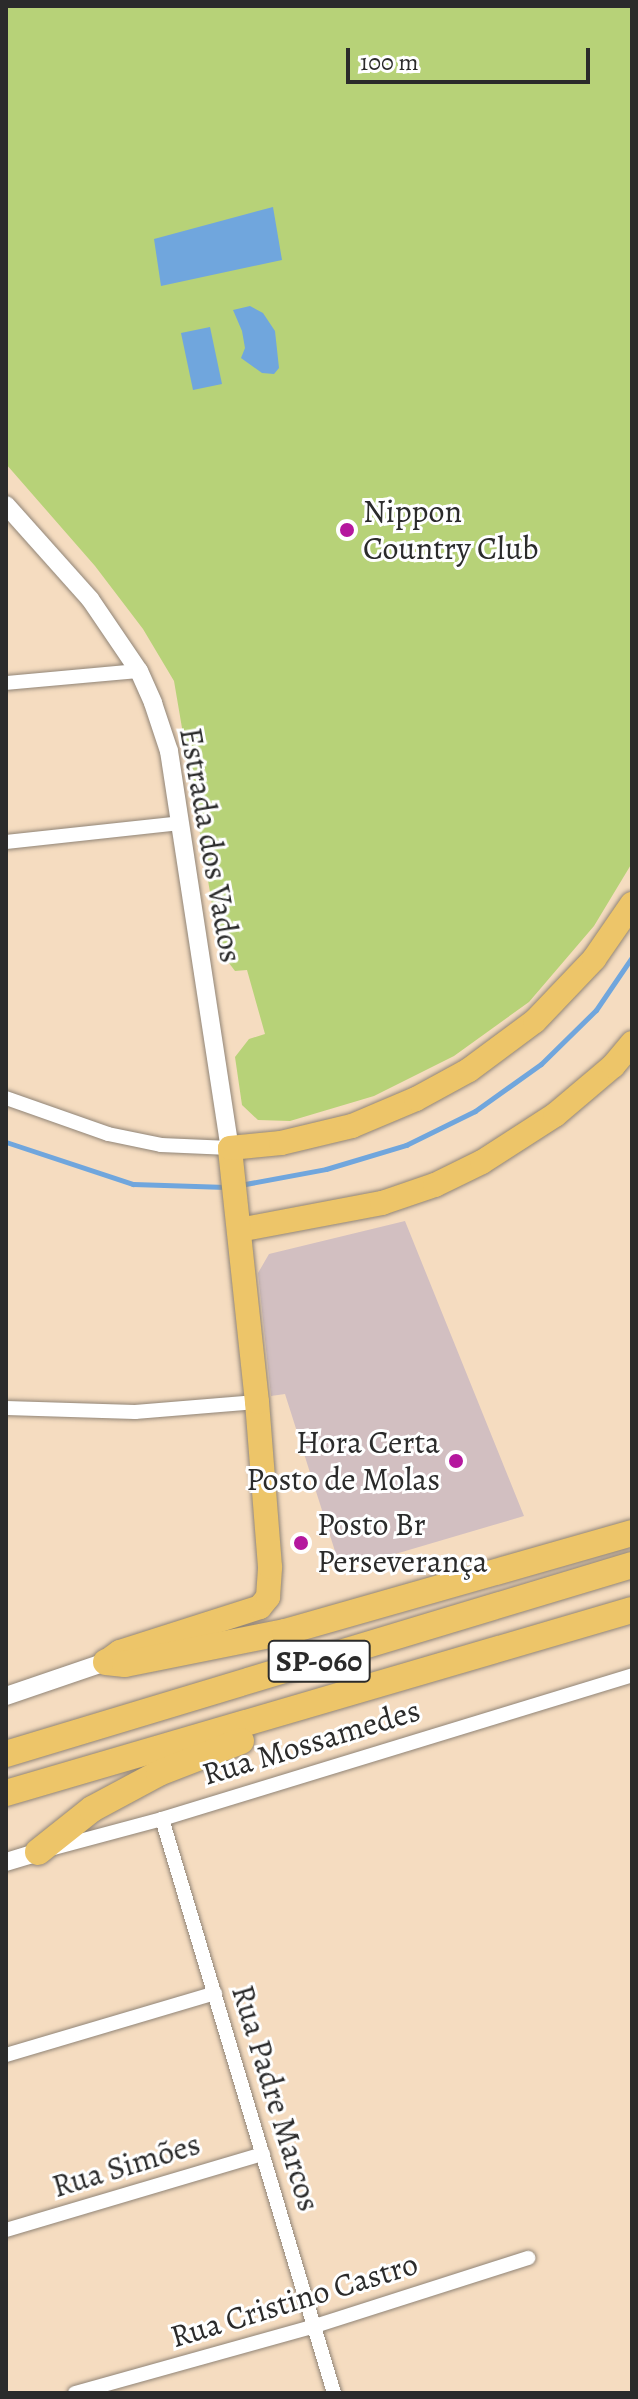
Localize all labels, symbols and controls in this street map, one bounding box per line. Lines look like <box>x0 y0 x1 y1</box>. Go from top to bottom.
scale bar <box>350 32 594 82</box>
text: 100 m <box>360 46 419 78</box>
place label: Nippon Country Club <box>363 493 538 568</box>
marker: Nippon Country Club <box>338 521 356 539</box>
street label: Estrada dos Vados <box>171 725 251 965</box>
place label: Hora Certa Posto de Molas <box>246 1424 440 1499</box>
marker: Hora Certa Posto de Molas <box>447 1452 465 1470</box>
place label: Posto Br Perseverança <box>317 1506 488 1581</box>
marker: Posto Br Perseverança <box>292 1534 310 1552</box>
road number: SP-060 <box>267 1635 371 1687</box>
street label: Rua Mossamedes <box>198 1691 424 1793</box>
street label: Rua Padre Marcos <box>223 1980 329 2216</box>
street label: Rua Simões <box>47 2124 205 2206</box>
street label: Rua Cristino Castro <box>166 2244 422 2356</box>

